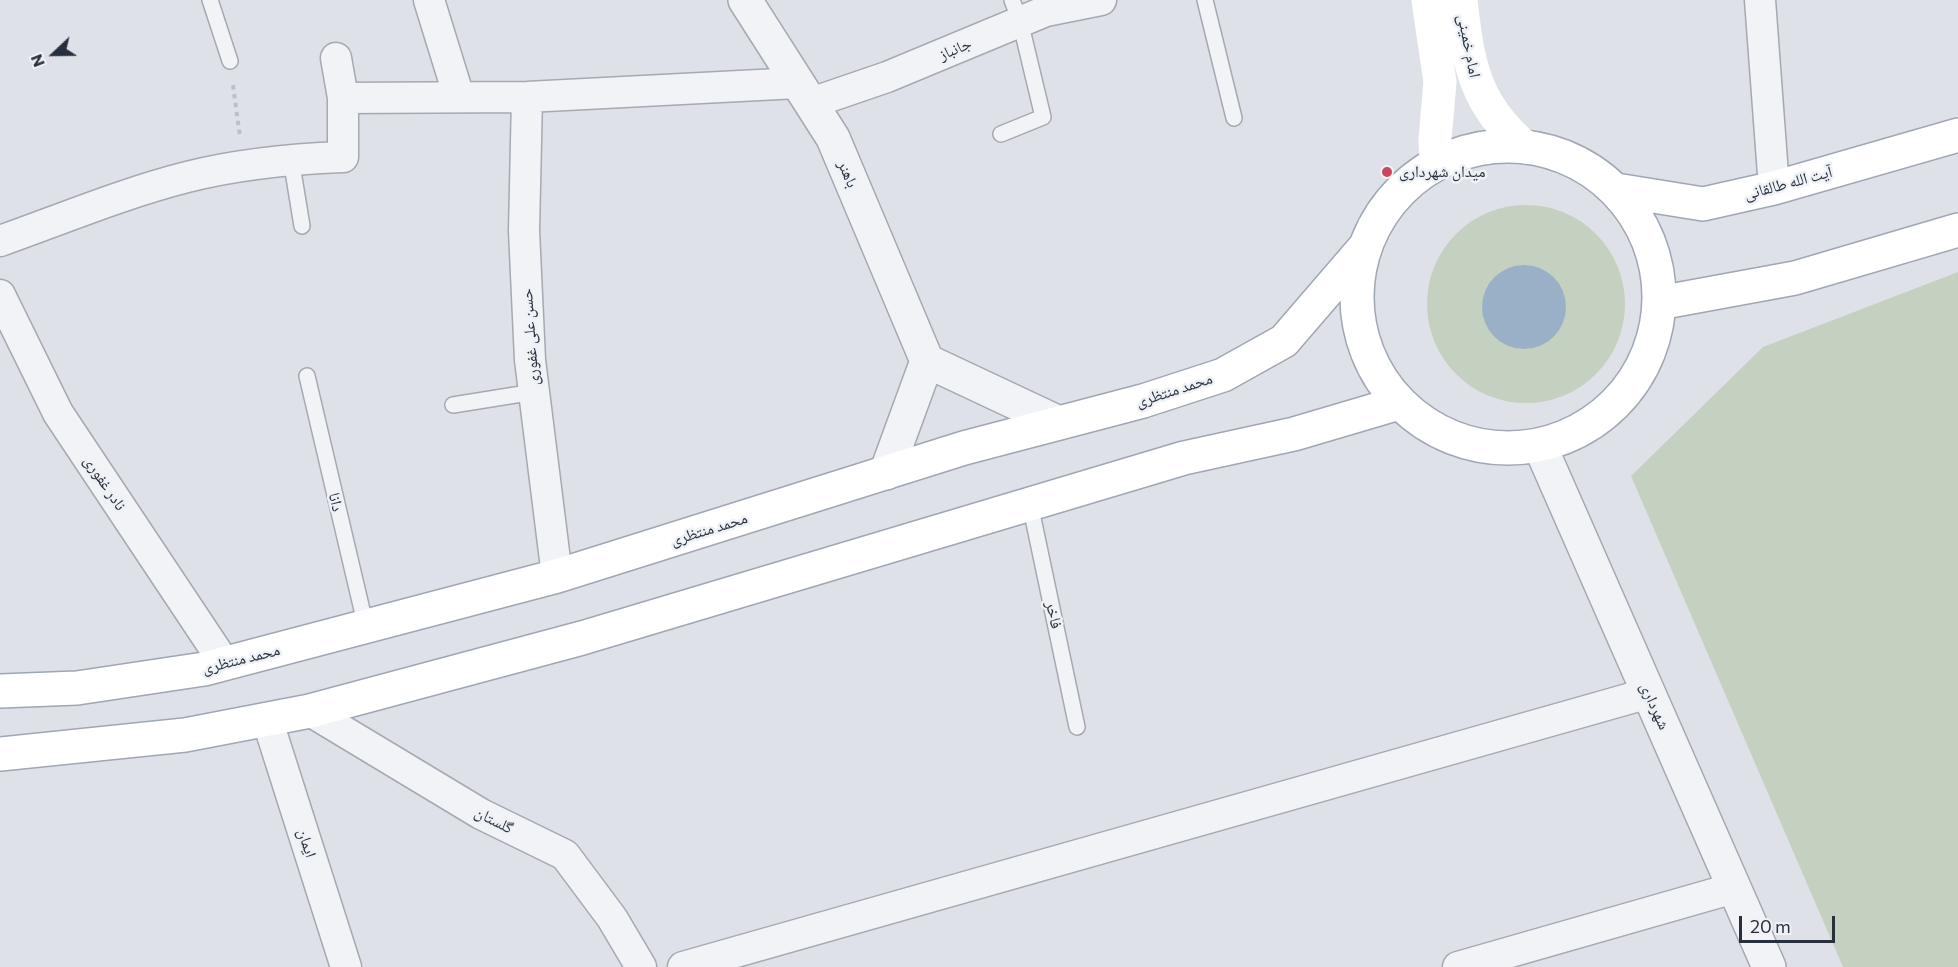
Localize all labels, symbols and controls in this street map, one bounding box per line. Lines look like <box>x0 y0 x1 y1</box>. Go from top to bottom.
street label: امام خمینی <box>1453 13 1485 79</box>
north arrow <box>24 24 84 84</box>
street label: جانباز <box>936 34 974 64</box>
text: N <box>26 52 48 70</box>
street label: باهنر <box>834 157 862 191</box>
place label: میدان شهرداری <box>1399 162 1485 182</box>
street label: آیت الله طالقانی <box>1742 162 1834 204</box>
marker: میدان شهرداری <box>1380 165 1394 179</box>
street label: حسن علی غفوری <box>517 288 543 386</box>
street label: محمد منتظری <box>1133 369 1215 411</box>
street label: نادر غفوری <box>80 452 130 514</box>
street label: دانا <box>325 491 347 513</box>
street label: محمد منتظری <box>668 508 750 550</box>
street label: فاخر <box>1042 600 1066 630</box>
street label: محمد منتظری <box>200 640 282 678</box>
street label: شهرداری <box>1636 679 1674 733</box>
street label: گلستان <box>472 802 516 838</box>
street label: ایمان <box>293 826 321 860</box>
scale bar <box>1742 904 1838 942</box>
text: 20 m <box>1750 915 1791 937</box>

